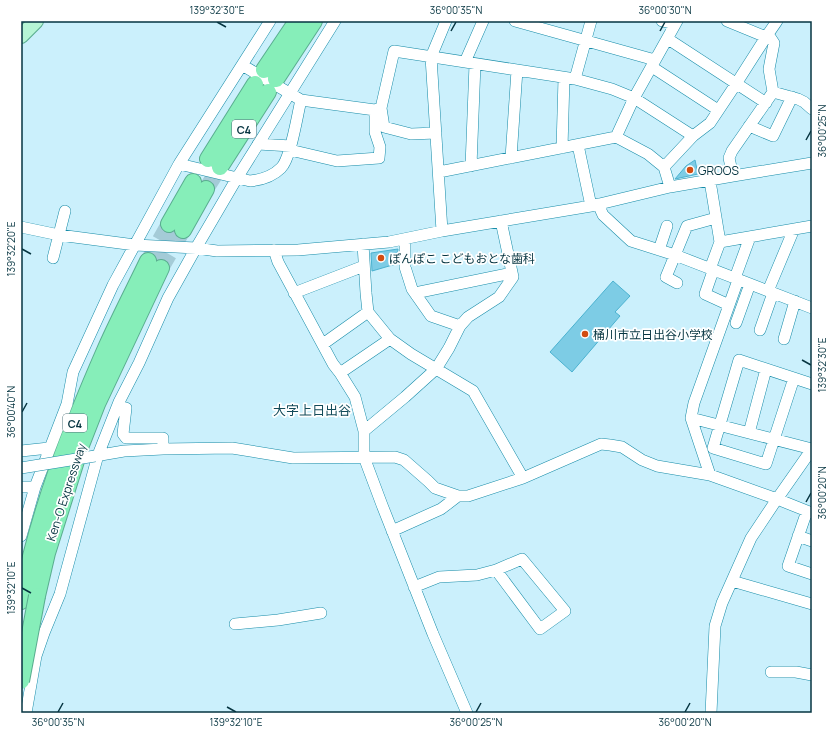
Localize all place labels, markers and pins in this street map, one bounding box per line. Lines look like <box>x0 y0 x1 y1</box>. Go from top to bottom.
place label: GROOS <box>698 162 739 179</box>
marker: GROOS <box>685 165 695 175</box>
place label: ぽんぽこ こどもおとな歯科 <box>389 250 535 267</box>
marker: ぽんぽこ こどもおとな歯科 <box>376 253 386 263</box>
place label: 桶川市立日出谷小学校 <box>593 326 713 343</box>
marker: 桶川市立日出谷小学校 <box>580 329 590 339</box>

